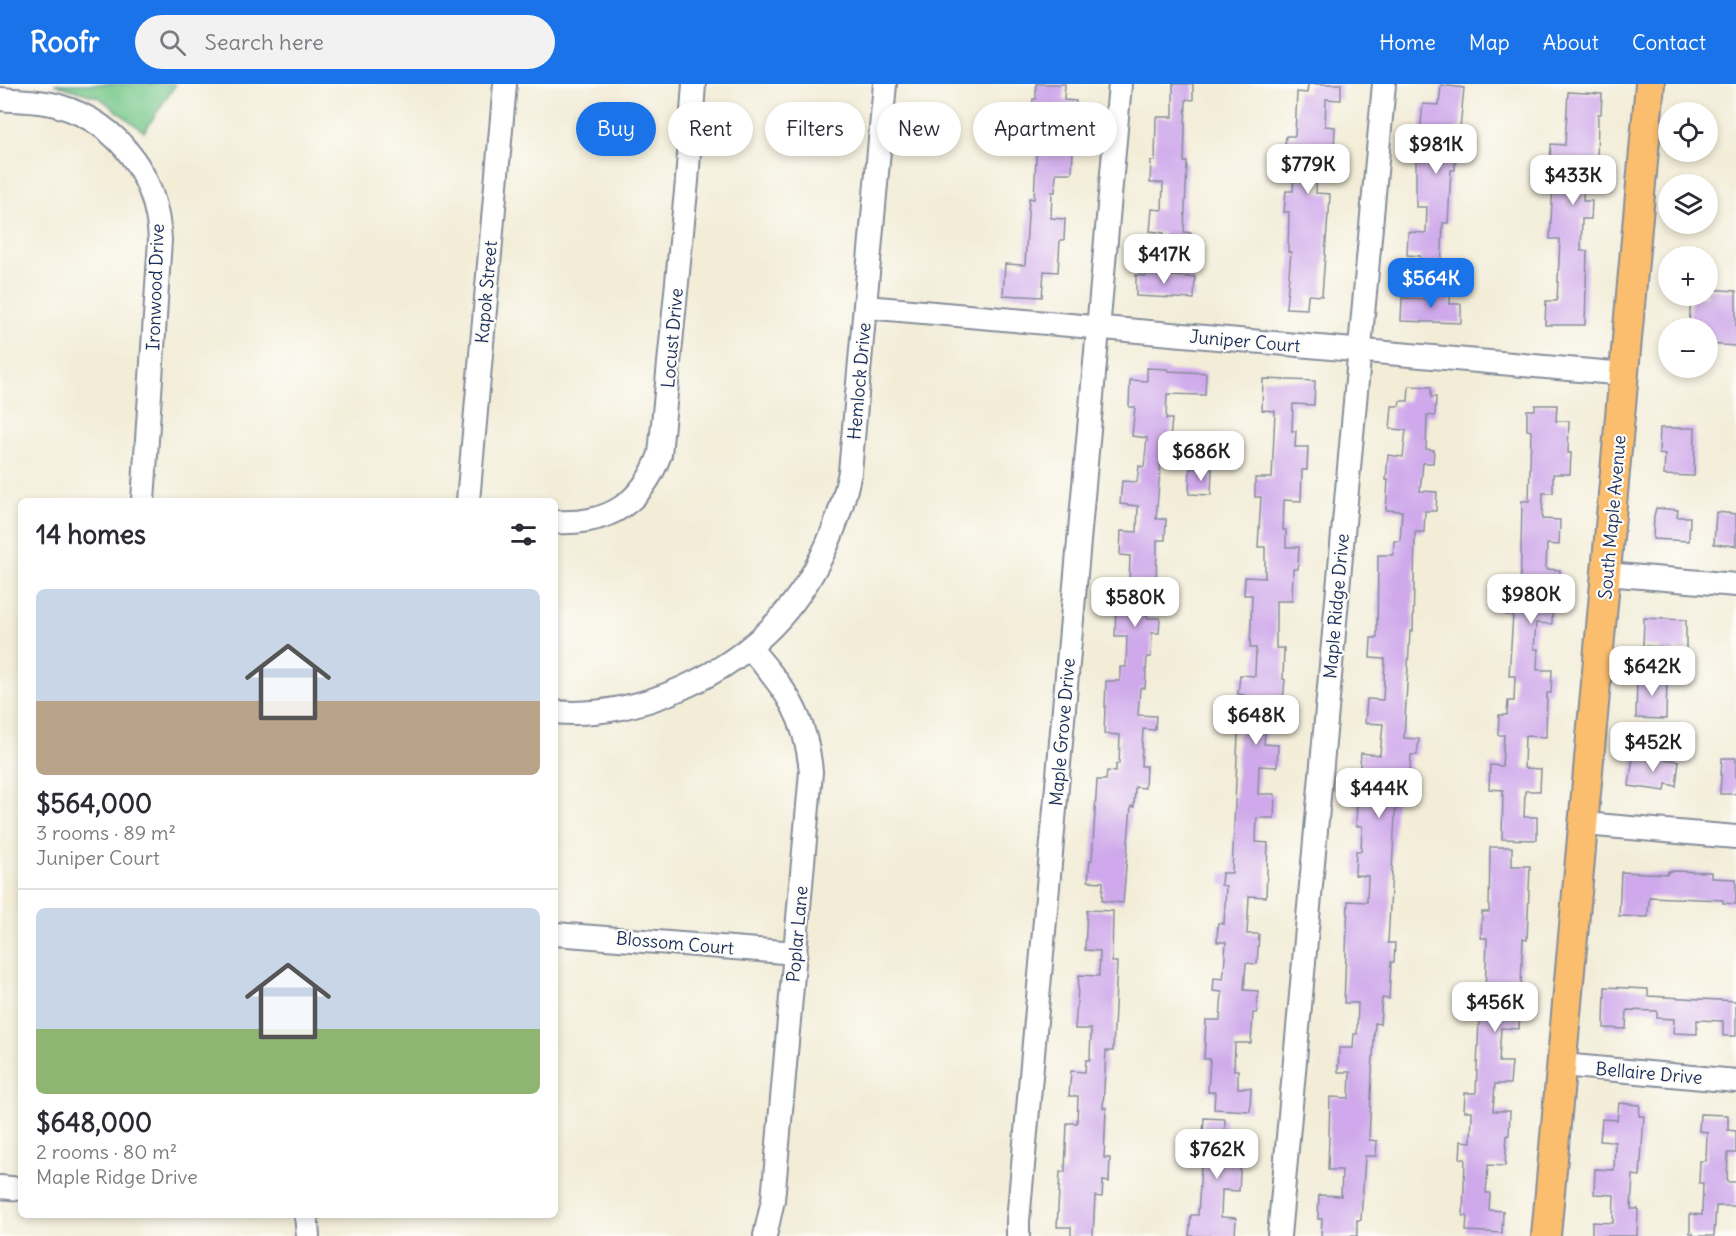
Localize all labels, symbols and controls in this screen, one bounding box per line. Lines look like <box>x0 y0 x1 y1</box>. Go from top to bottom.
search box <box>135 15 555 69</box>
text: Roofr <box>30 24 99 60</box>
icon: search <box>156 26 189 59</box>
text: Search here <box>204 28 324 56</box>
text: Home <box>1379 29 1436 56</box>
text: Map <box>1469 29 1510 56</box>
text: About <box>1543 29 1599 56</box>
text: Contact <box>1632 29 1706 56</box>
chip: Buy <box>576 102 656 156</box>
chip: Rent <box>668 102 753 156</box>
chip: Filters <box>765 102 865 156</box>
chip: New <box>877 102 961 156</box>
chip: Apartment <box>973 102 1117 156</box>
map controls <box>1658 102 1718 378</box>
button: locate <box>1658 102 1718 162</box>
pin: $981K <box>1394 124 1478 175</box>
text: $981K <box>1409 131 1463 156</box>
pin: $779K <box>1266 144 1350 195</box>
text: $779K <box>1281 151 1335 176</box>
pin: $433K <box>1531 155 1615 206</box>
text: $433K <box>1544 162 1602 187</box>
button: layers <box>1658 174 1718 234</box>
street label: Ironwood Drive <box>141 223 169 351</box>
pin: $417K <box>1122 234 1206 285</box>
street label: Kapok Street <box>470 240 502 344</box>
text: $417K <box>1138 241 1190 266</box>
button: + <box>1658 246 1718 306</box>
pin: $564K <box>1389 258 1473 309</box>
text: $564K <box>1402 265 1460 290</box>
street label: Locust Drive <box>656 287 688 389</box>
button: − <box>1658 318 1718 378</box>
street label: Hemlock Drive <box>842 321 876 441</box>
street label: Juniper Court <box>1189 325 1301 357</box>
pin: $686K <box>1159 431 1243 482</box>
street label: South Maple Avenue <box>1593 434 1631 600</box>
text: $686K <box>1172 438 1230 463</box>
text: 14 homes <box>36 518 146 551</box>
icon: filters <box>507 518 540 551</box>
street label: Maple Ridge Drive <box>1318 532 1354 680</box>
pin: $980K <box>1489 574 1573 625</box>
pin: $580K <box>1093 577 1177 628</box>
text: $980K <box>1501 581 1561 606</box>
text: $580K <box>1105 584 1165 609</box>
icon: home <box>234 628 342 736</box>
pin: $642K <box>1610 646 1694 697</box>
text: $642K <box>1623 653 1681 678</box>
street label: Maple Grove Drive <box>1044 657 1080 807</box>
pin: $648K <box>1214 695 1298 746</box>
text: $648K <box>1227 702 1285 727</box>
pin: $452K <box>1611 722 1695 773</box>
text: $452K <box>1624 729 1682 754</box>
pin: $444K <box>1337 768 1421 819</box>
text: $444K <box>1350 775 1408 800</box>
text: $564,000 <box>36 787 152 820</box>
text: 3 rooms · 89 m² <box>36 820 176 845</box>
text: Juniper Court <box>36 845 160 870</box>
street label: Poplar Lane <box>781 885 813 983</box>
street label: Blossom Court <box>615 926 735 960</box>
icon: home <box>234 947 342 1055</box>
pin: $456K <box>1453 982 1537 1033</box>
text: $456K <box>1466 989 1524 1014</box>
street label: Bellaire Drive <box>1595 1057 1703 1089</box>
text: $648,000 <box>36 1106 152 1139</box>
pin: $762K <box>1175 1129 1259 1180</box>
text: $762K <box>1189 1136 1245 1161</box>
text: 2 rooms · 80 m² <box>36 1139 177 1164</box>
text: Maple Ridge Drive <box>36 1164 198 1189</box>

